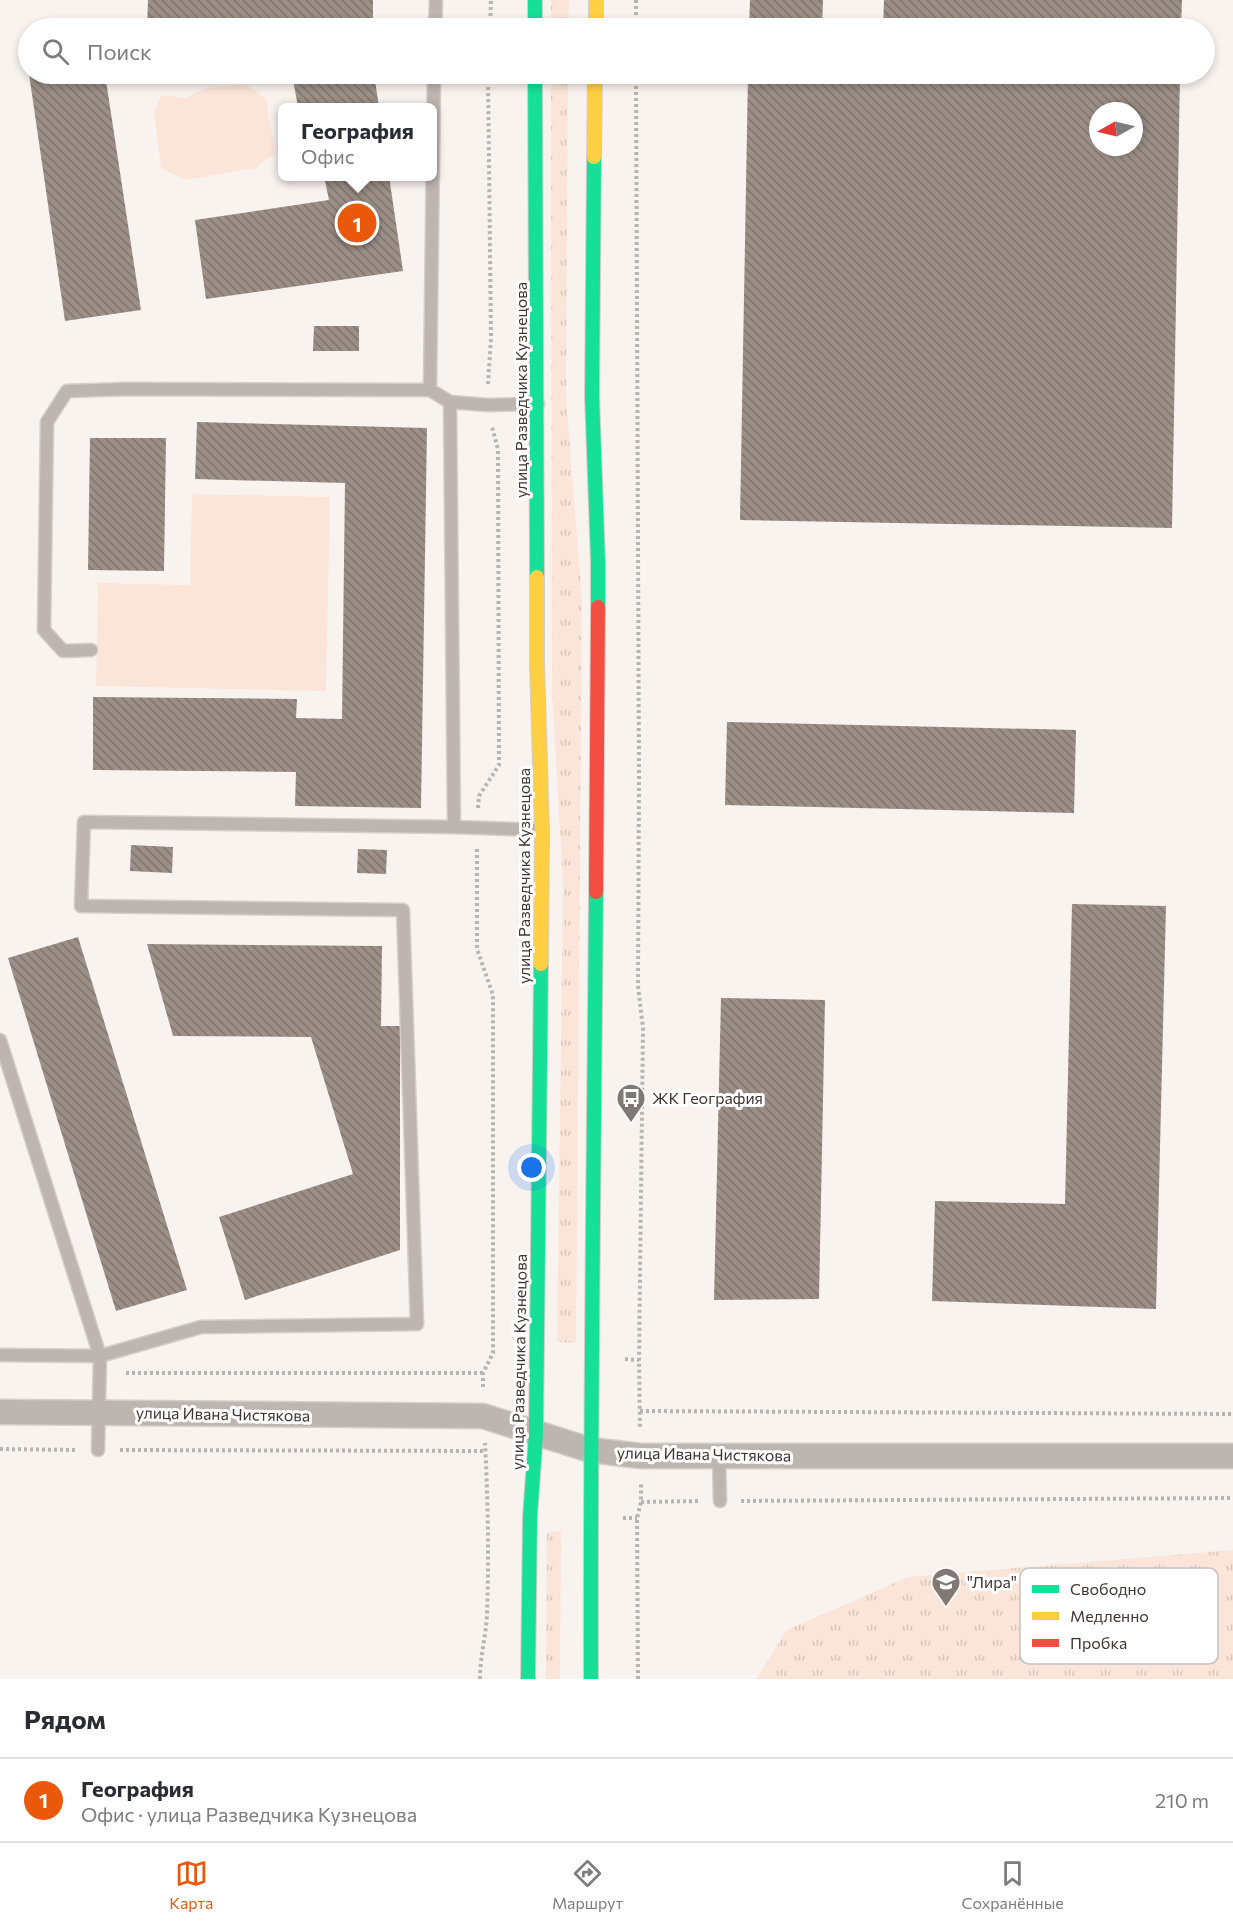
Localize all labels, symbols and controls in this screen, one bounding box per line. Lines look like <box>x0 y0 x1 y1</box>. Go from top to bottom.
search box <box>18 18 1215 84</box>
icon: search <box>39 35 72 68</box>
text: Поиск <box>87 38 152 65</box>
north arrow <box>1089 102 1143 156</box>
popup <box>278 103 437 181</box>
text: География <box>301 117 414 144</box>
text: Офис <box>301 144 355 168</box>
pin: 1 <box>338 200 376 246</box>
street label: улица Разведчика Кузнецова <box>511 282 530 498</box>
street label: улица Разведчика Кузнецова <box>514 768 533 984</box>
bus stop icon: ЖК География <box>615 1082 647 1124</box>
place label: ЖК География <box>652 1088 763 1107</box>
your location <box>517 1153 546 1182</box>
street label: улица Разведчика Кузнецова <box>507 1254 530 1470</box>
street label: улица Ивана Чистякова <box>136 1402 310 1425</box>
street label: улица Ивана Чистякова <box>617 1442 791 1465</box>
school or university icon: "Лира" <box>930 1566 962 1608</box>
legend <box>1020 1568 1218 1664</box>
place label: "Лира" <box>967 1572 1017 1591</box>
text: Свободно <box>1070 1579 1146 1598</box>
text: Медленно <box>1070 1606 1149 1625</box>
text: Пробка <box>1070 1633 1127 1652</box>
text: Рядом <box>24 1703 106 1734</box>
text: География <box>81 1775 194 1802</box>
text: 1 <box>39 1788 48 1812</box>
text: 210 m <box>1155 1788 1209 1812</box>
text: Офис · улица Разведчика Кузнецова <box>81 1802 417 1826</box>
tab: Карта <box>169 1857 213 1912</box>
tab: Маршрут <box>552 1857 623 1912</box>
tab: Сохранённые <box>962 1857 1064 1912</box>

